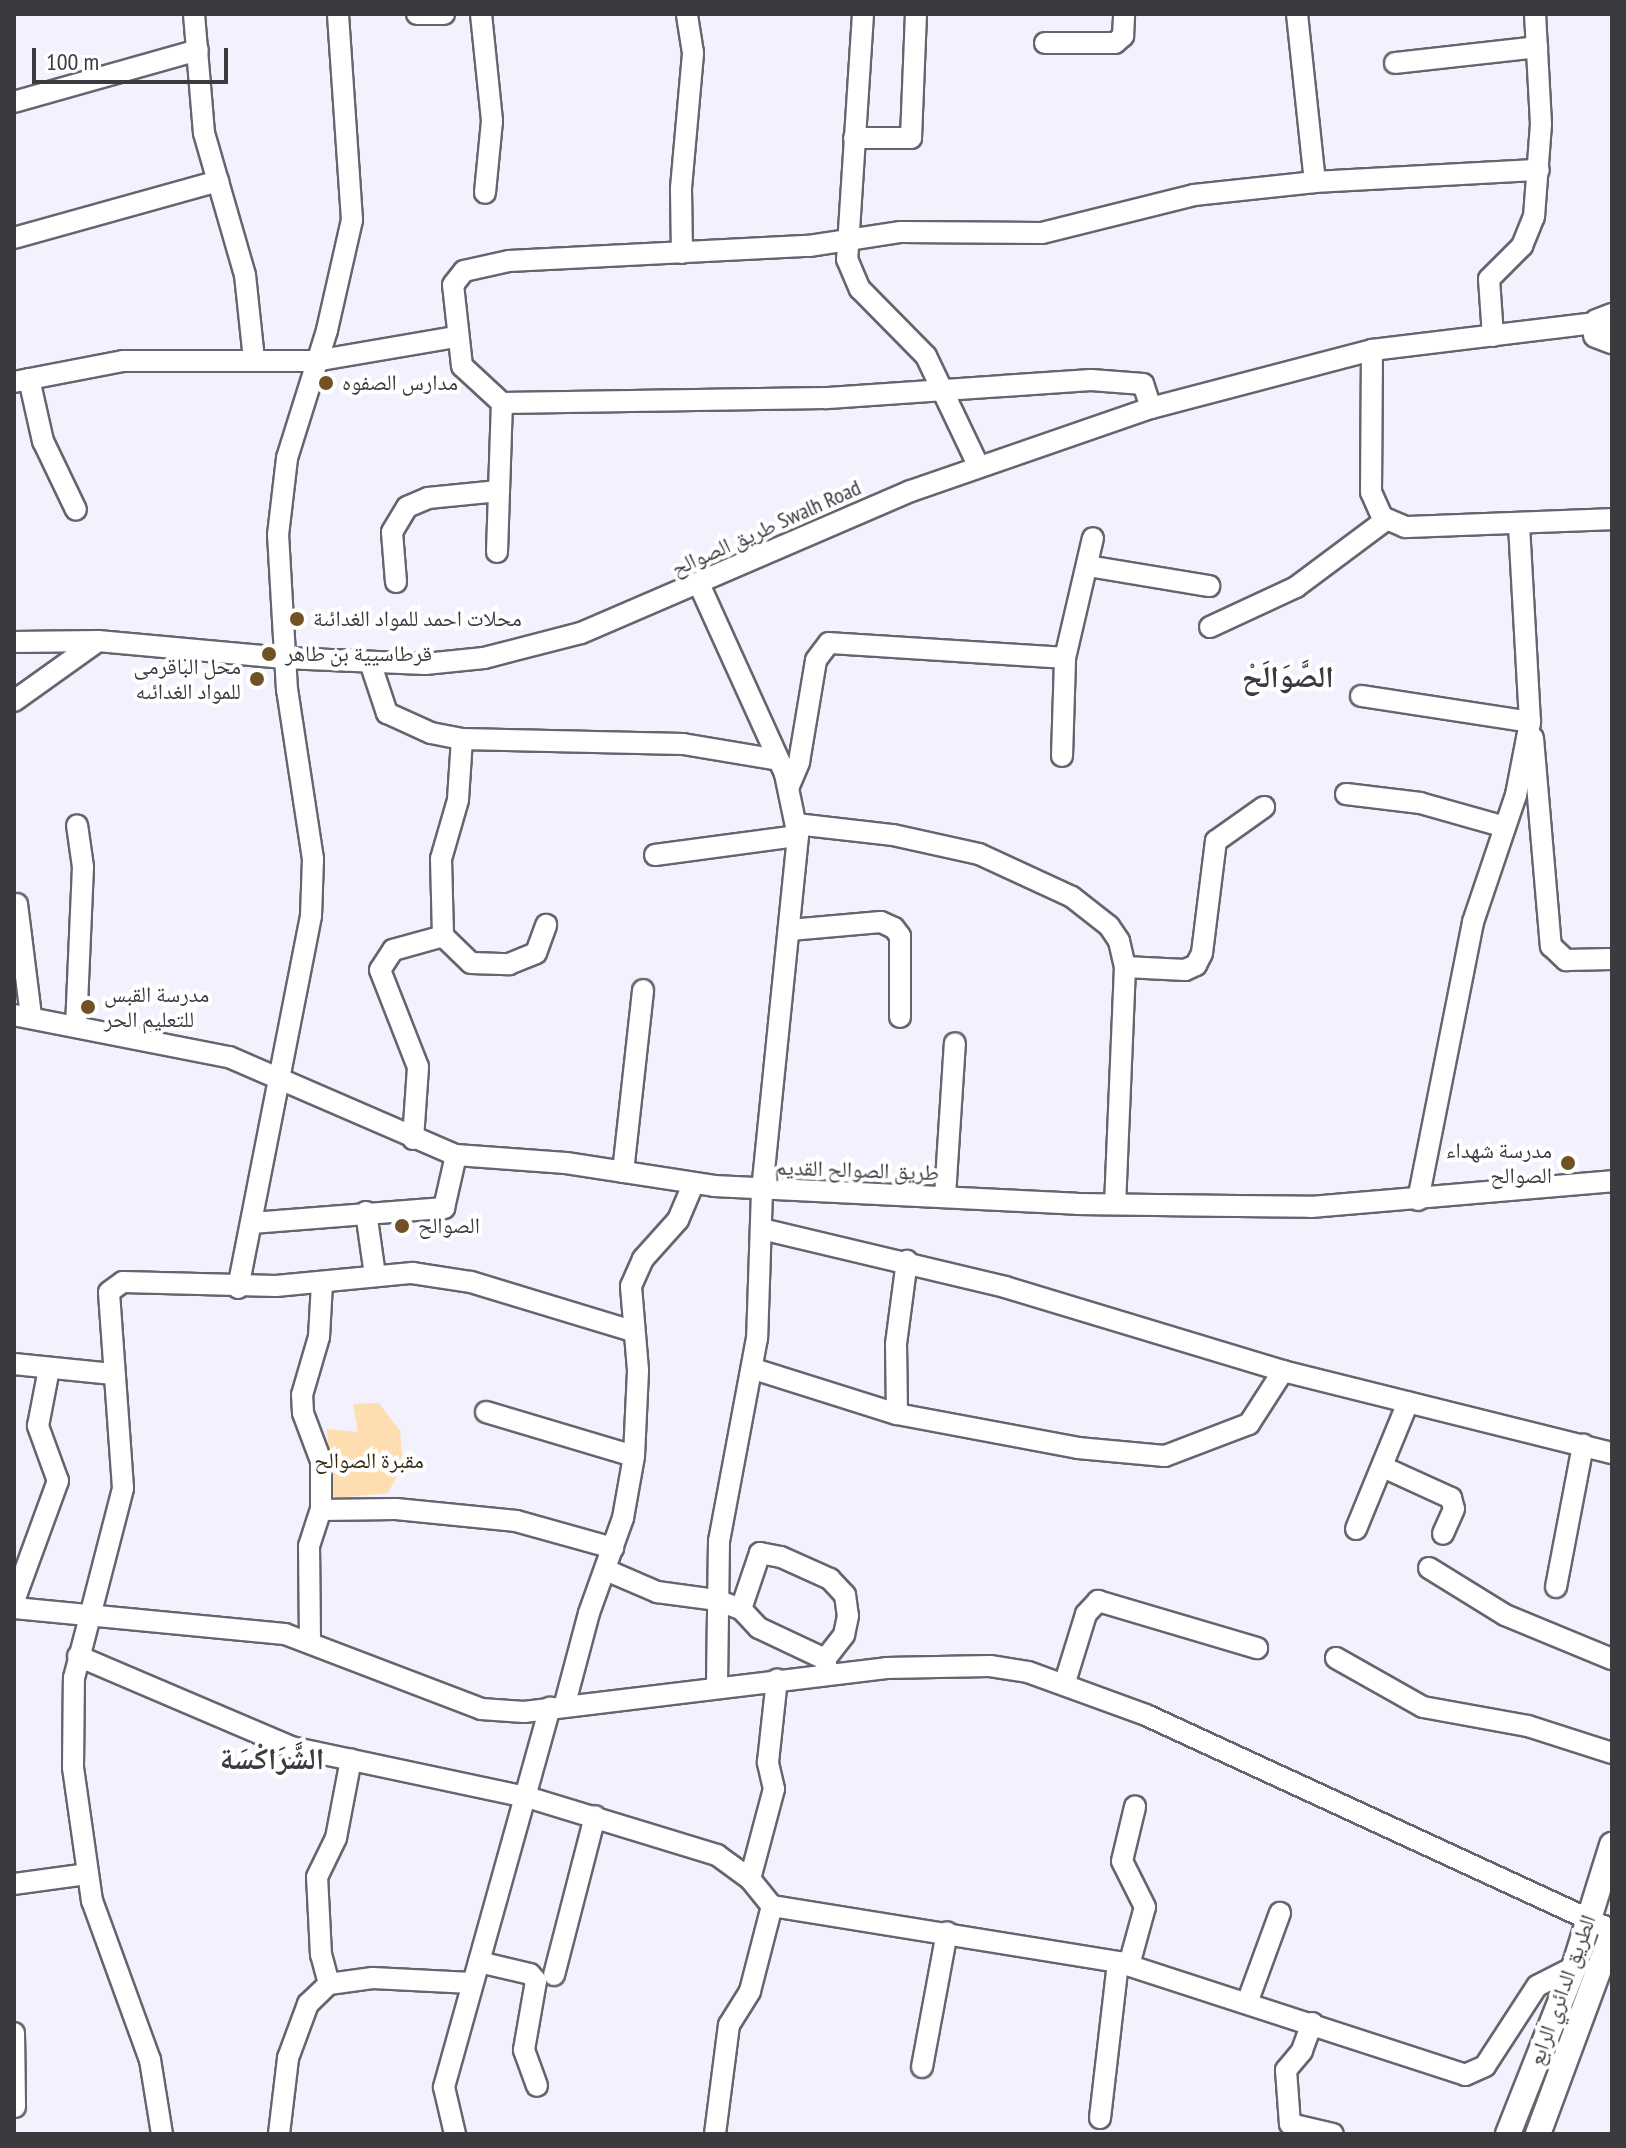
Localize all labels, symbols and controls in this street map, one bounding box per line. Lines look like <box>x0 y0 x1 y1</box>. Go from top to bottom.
scale bar <box>36 32 232 82</box>
text: 100 m <box>46 46 99 77</box>
place label: مدارس الصفوه <box>342 370 458 396</box>
marker: مدارس الصفوه <box>317 374 335 392</box>
street label: طريق الصوالح Swalh Road <box>667 474 865 582</box>
place label: محلات احمد للمواد الغدائىة <box>313 606 522 632</box>
marker: محلات احمد للمواد الغدائىة <box>288 610 306 628</box>
place label: قرطاسيية بن طاهر <box>285 641 432 667</box>
marker: قرطاسيية بن طاهر <box>260 645 278 663</box>
place label: محل الباقرمى للمواد الغدائىه <box>133 653 241 704</box>
district label: الصَّوَالَحْ <box>1242 658 1334 694</box>
marker: محل الباقرمى للمواد الغدائىه <box>248 670 266 688</box>
place label: مدرسة القبس للتعليم الحر <box>104 981 209 1032</box>
marker: مدرسة القبس للتعليم الحر <box>79 998 97 1016</box>
place label: مدرسة شهداء الصوالح <box>1446 1137 1552 1188</box>
street label: طريق الصوالح القديم <box>774 1154 940 1186</box>
marker: مدرسة شهداء الصوالح <box>1559 1154 1577 1172</box>
place label: الصوالح <box>418 1213 480 1239</box>
marker: الصوالح <box>393 1217 411 1235</box>
park label: مقبرة الصوالح <box>314 1448 424 1474</box>
district label: الشَّرَاكْسَة <box>220 1740 324 1776</box>
street label: الطريق الدائري الرابع <box>1523 1911 1601 2069</box>

